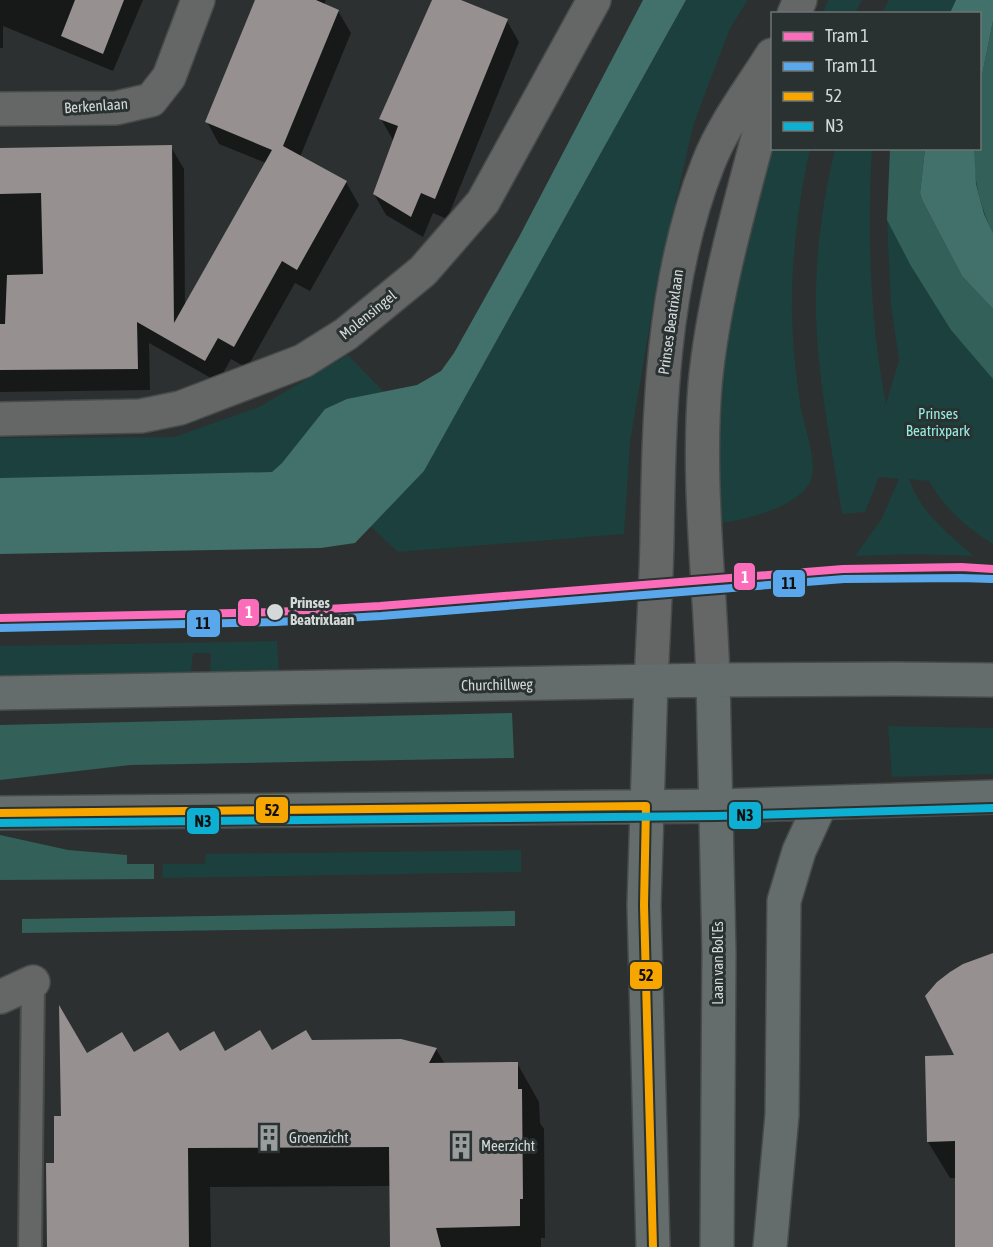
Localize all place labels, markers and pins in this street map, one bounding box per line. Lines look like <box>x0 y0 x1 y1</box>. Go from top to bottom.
place label: Prinses Beatrixlaan <box>290 594 354 628</box>
marker: Prinses Beatrixlaan <box>265 602 285 622</box>
building icon: Groenzicht <box>254 1123 284 1153</box>
place label: Groenzicht <box>289 1129 349 1146</box>
building icon: Meerzicht <box>446 1131 476 1161</box>
place label: Meerzicht <box>481 1137 535 1154</box>

